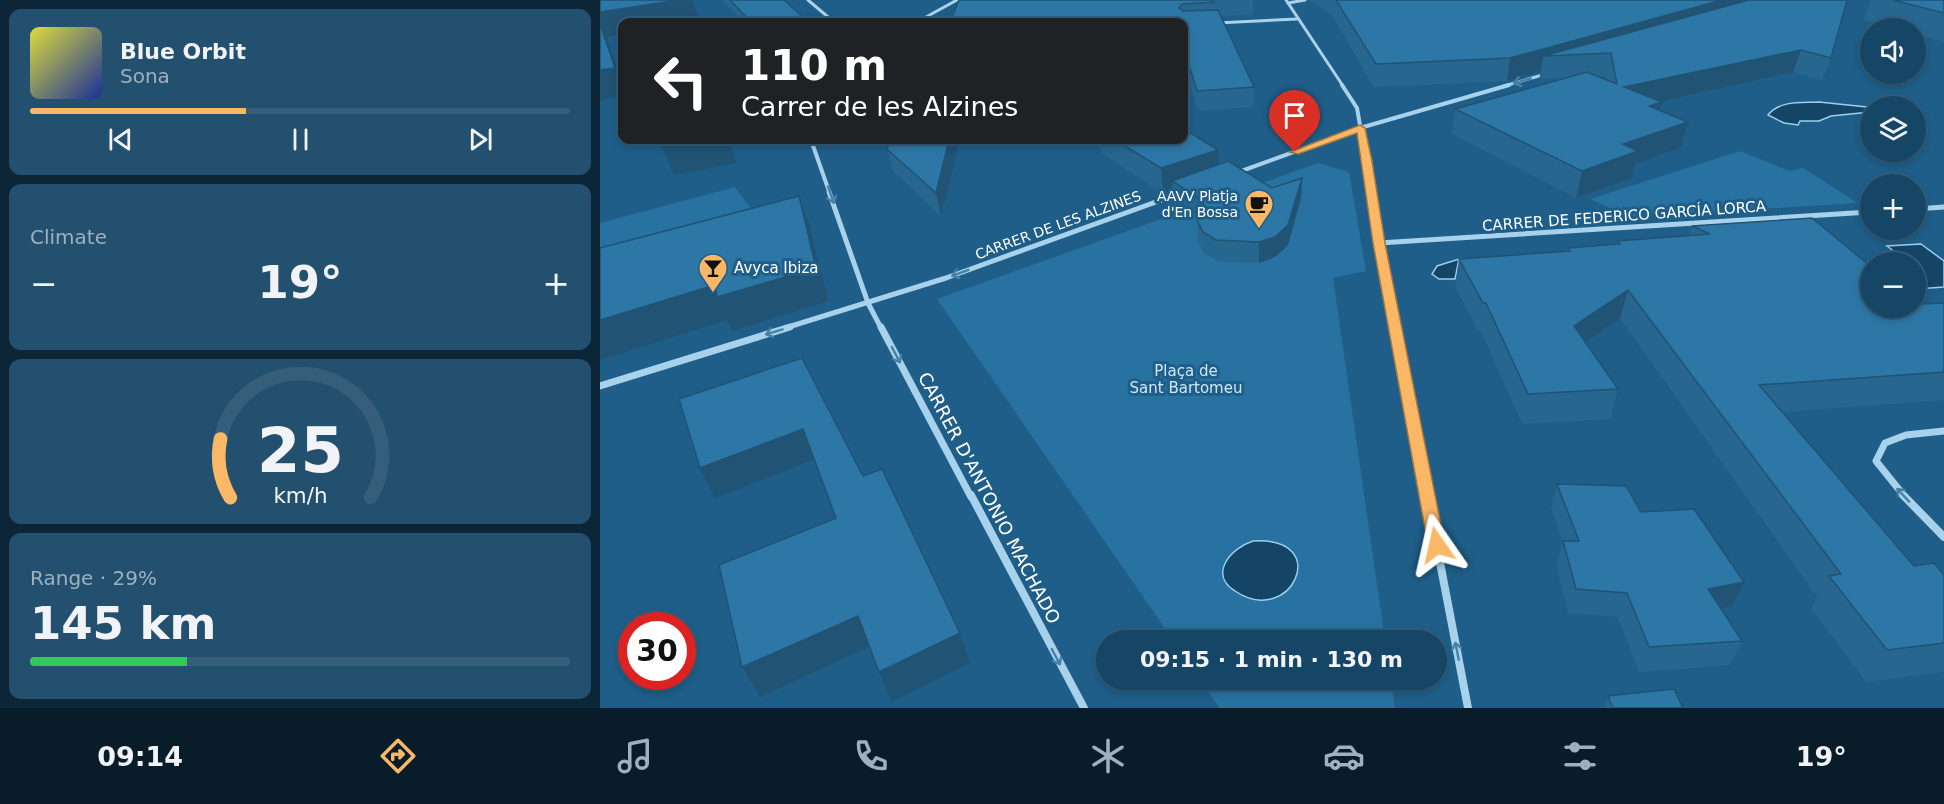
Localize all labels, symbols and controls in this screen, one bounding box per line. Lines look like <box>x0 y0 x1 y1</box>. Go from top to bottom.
map controls <box>1860 18 1926 318</box>
button: sound <box>1860 18 1926 84</box>
text: Blue Orbit <box>120 39 246 64</box>
text: 110 m <box>741 41 887 90</box>
icon: left <box>642 42 720 120</box>
text: Sona <box>120 64 170 88</box>
one-way arrow <box>1513 76 1532 87</box>
pin <box>1269 90 1320 152</box>
text: Carrer de les Alzines <box>741 91 1018 122</box>
button: layers <box>1860 96 1926 162</box>
icon: arrive <box>1278 99 1311 132</box>
icon: previous <box>104 123 137 156</box>
icon: pause <box>284 123 317 156</box>
icon: next <box>464 123 497 156</box>
button: + <box>1860 174 1926 240</box>
one-way arrow <box>826 185 837 204</box>
street label: CARRER DE LES ALZINES <box>973 187 1143 262</box>
place label: AAVV Platja d'En Bossa <box>1157 188 1238 220</box>
cafe icon: AAVV Platja d'En Bossa <box>1243 188 1275 230</box>
street label: CARRER DE FEDERICO GARCÍA LORCA <box>1481 196 1767 235</box>
text: Climate <box>30 225 107 249</box>
bar icon: Avyca Ibiza <box>697 252 729 294</box>
button: − <box>1860 252 1926 318</box>
text: 19° <box>257 256 343 309</box>
place label: Avyca Ibiza <box>734 259 819 277</box>
text: − <box>30 264 58 303</box>
text: + <box>542 264 570 303</box>
one-way arrow <box>951 268 970 279</box>
one-way arrow <box>765 327 784 338</box>
one-way arrow <box>891 345 902 363</box>
park label: Plaça de Sant Bartomeu <box>1130 362 1242 397</box>
street label: CARRER D'ANTONIO MACHADO <box>914 368 1065 627</box>
text: 25 <box>257 415 343 488</box>
text: km/h <box>273 484 327 509</box>
one-way arrow <box>1897 488 1911 503</box>
position arrow <box>1405 513 1469 577</box>
text: Range · 29% <box>30 566 157 590</box>
text: 145 km <box>30 597 216 650</box>
speed limit sign: 30 <box>618 612 696 690</box>
one-way arrow <box>1451 641 1462 661</box>
one-way arrow <box>1051 647 1063 665</box>
text: 09:15 · 1 min · 130 m <box>1140 647 1403 672</box>
icon: directions <box>377 735 419 777</box>
icon: music <box>614 735 656 777</box>
icon: phone <box>850 735 892 777</box>
icon: climate <box>1087 735 1129 777</box>
icon: car <box>1323 735 1365 777</box>
icon: filters <box>1559 735 1601 777</box>
text: 09:14 <box>97 741 183 772</box>
text: 19° <box>1796 741 1847 772</box>

